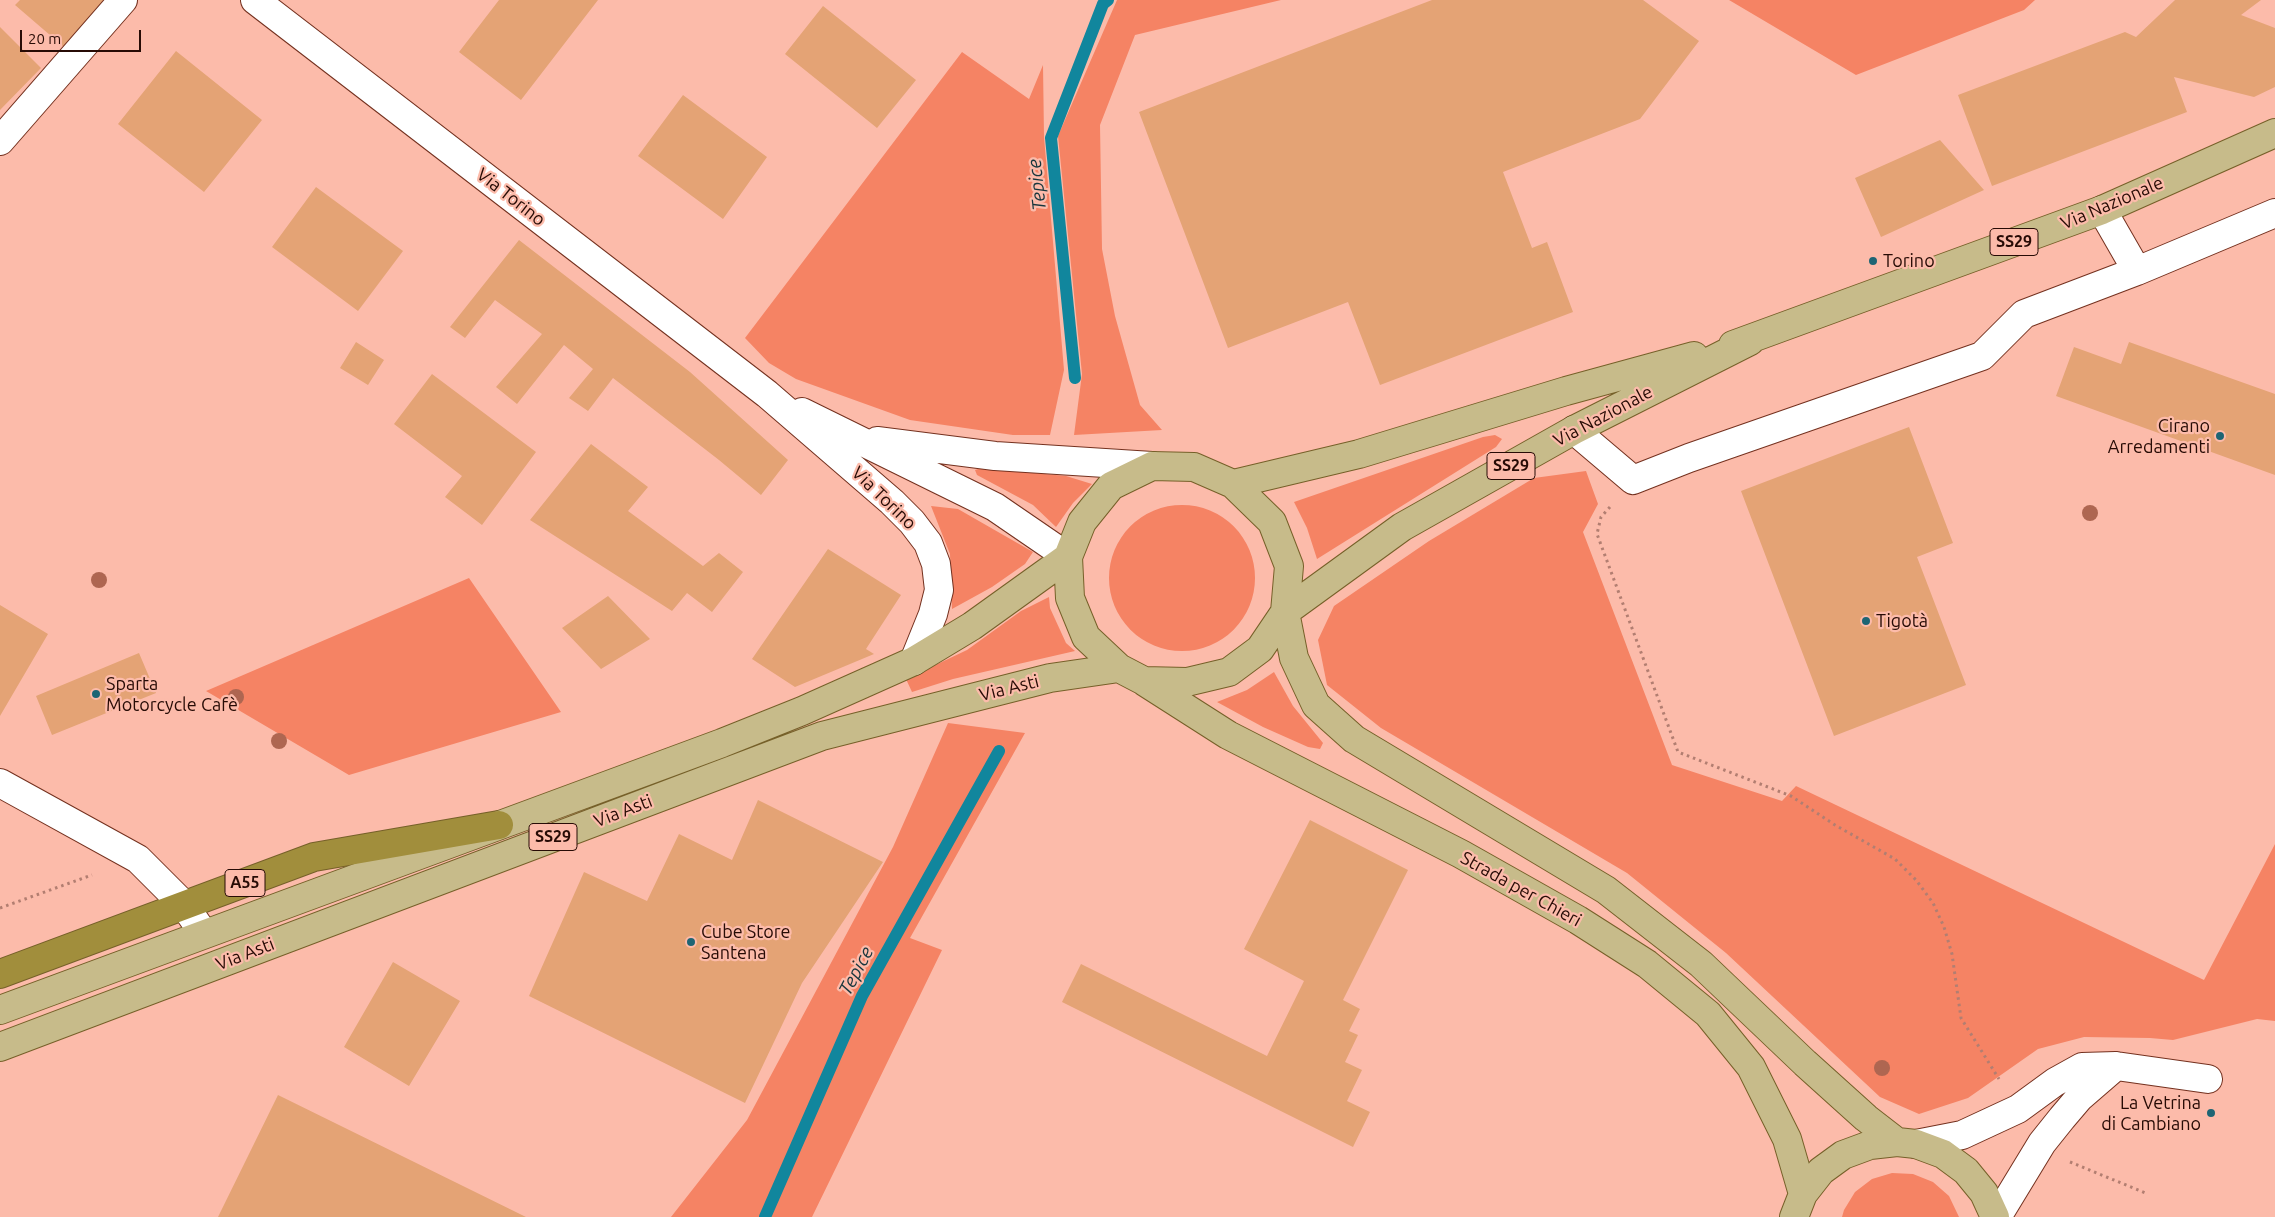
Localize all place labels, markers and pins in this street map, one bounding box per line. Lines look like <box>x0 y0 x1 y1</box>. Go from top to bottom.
place label: Torino <box>1883 250 1935 272</box>
marker: Torino <box>1867 255 1879 267</box>
place label: Cirano Arredamenti <box>2108 415 2210 458</box>
marker: Cirano Arredamenti <box>2214 430 2226 442</box>
place label: Tigotà <box>1876 610 1928 632</box>
marker: Tigotà <box>1860 615 1872 627</box>
place label: Sparta Motorcycle Cafè <box>106 673 238 716</box>
marker: Sparta Motorcycle Cafè <box>90 688 102 700</box>
place label: Cube Store Santena <box>701 921 790 964</box>
marker: Cube Store Santena <box>685 936 697 948</box>
place label: La Vetrina di Cambiano <box>2101 1092 2201 1134</box>
marker: La Vetrina di Cambiano <box>2205 1107 2217 1119</box>

